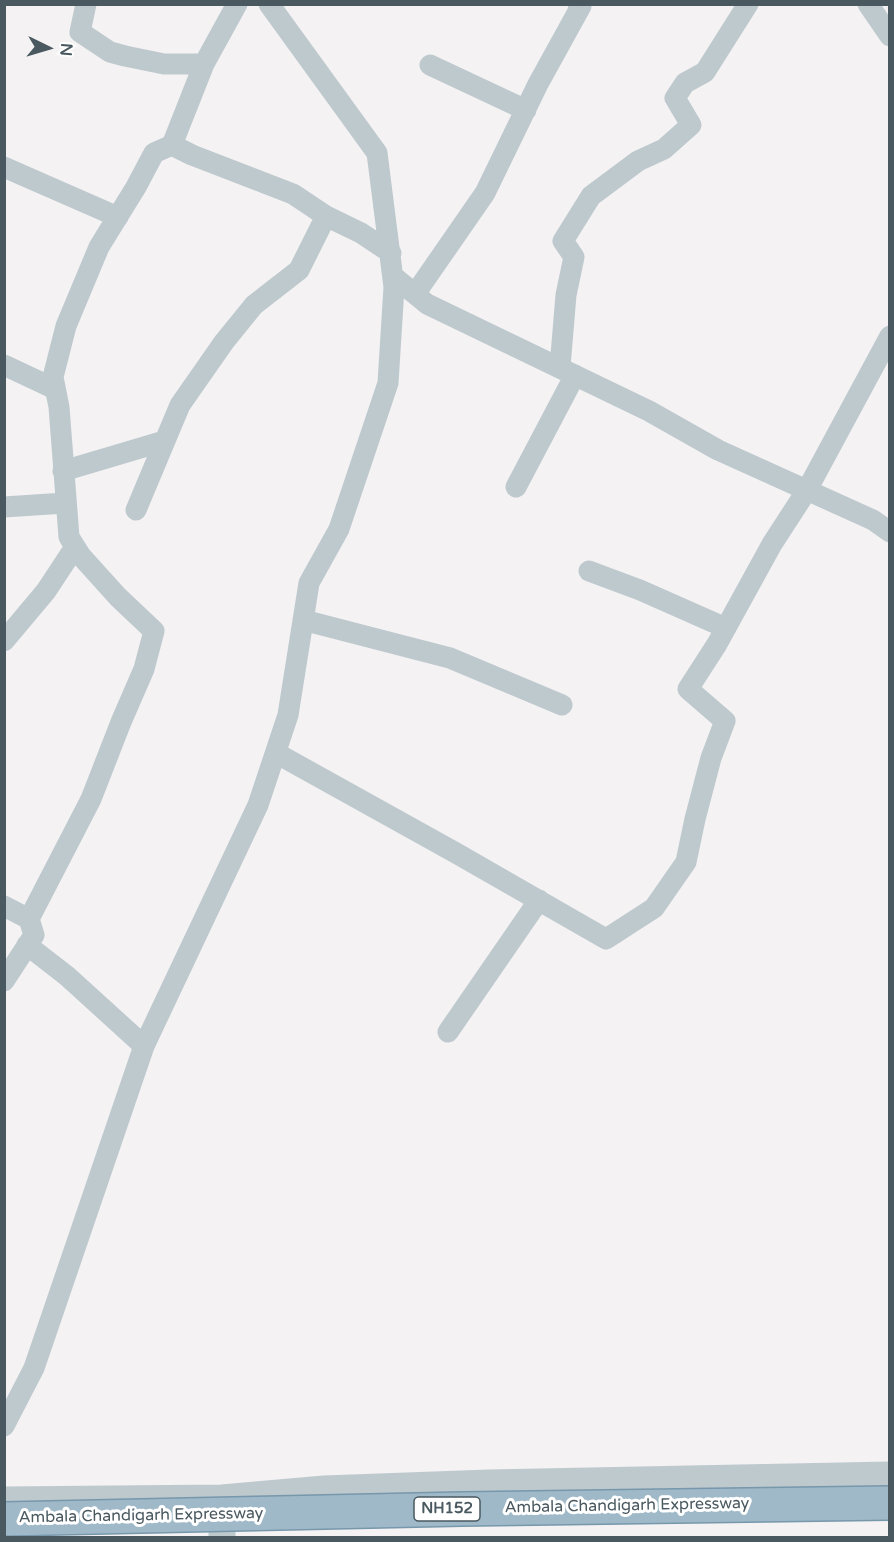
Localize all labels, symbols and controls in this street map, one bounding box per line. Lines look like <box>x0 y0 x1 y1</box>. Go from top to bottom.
north arrow <box>18 18 78 78</box>
text: N <box>55 42 76 57</box>
street label: Ambala Chandigarh Expressway <box>504 1494 750 1518</box>
road number: NH152 <box>414 1497 480 1521</box>
street label: Ambala Chandigarh Expressway <box>18 1504 264 1528</box>

